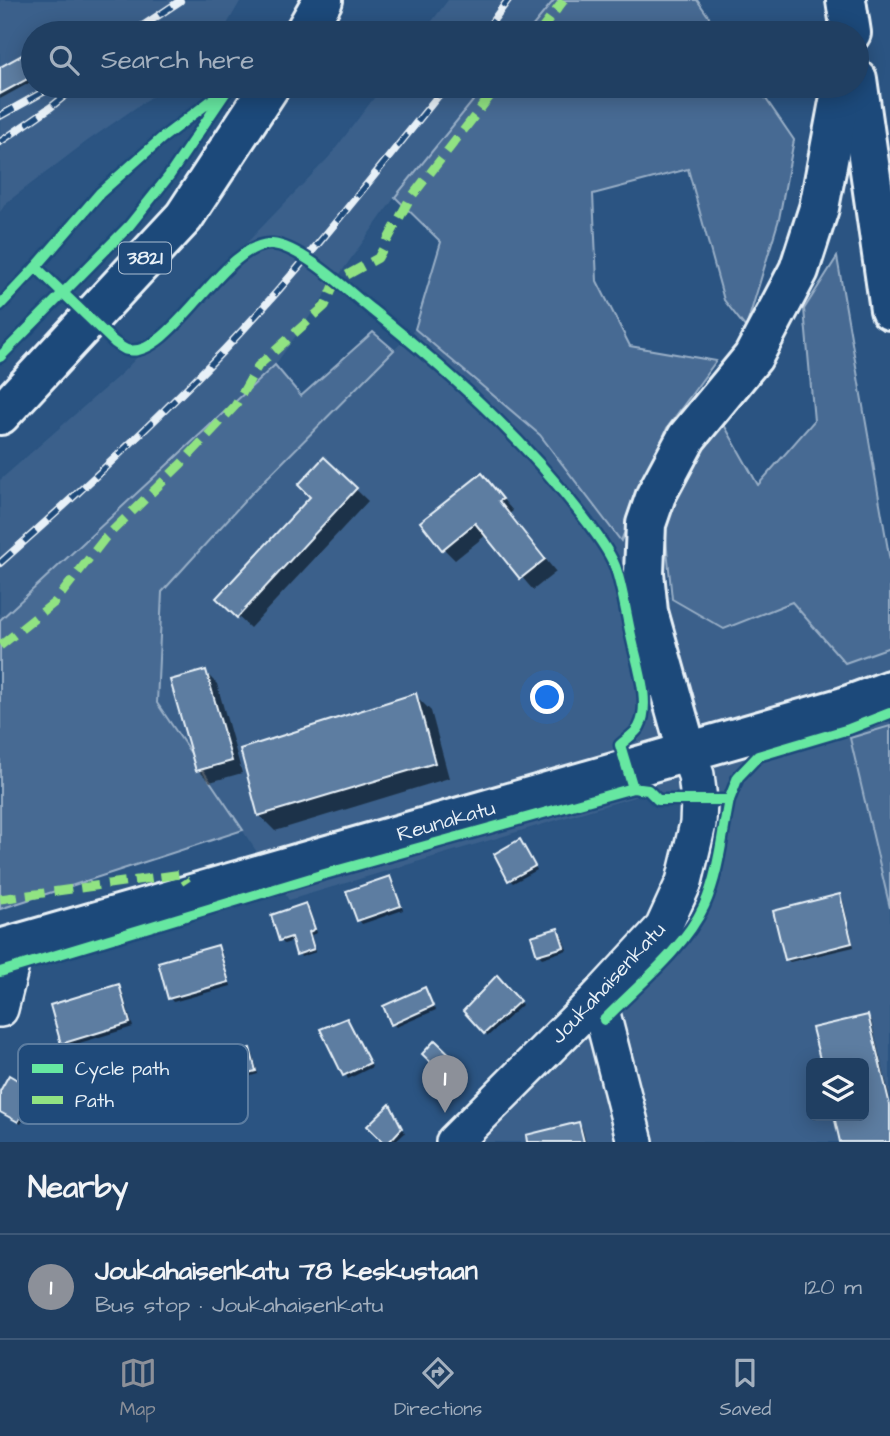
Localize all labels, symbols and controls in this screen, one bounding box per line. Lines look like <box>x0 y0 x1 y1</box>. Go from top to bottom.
search box <box>21 21 869 98</box>
icon: search <box>45 41 83 79</box>
text: Search here <box>101 42 254 78</box>
road number: 3821 <box>119 242 171 274</box>
your location <box>530 680 564 714</box>
street label: Reunakatu <box>393 793 499 849</box>
street label: Joukahaisenkatu <box>544 916 672 1050</box>
legend <box>18 1044 248 1124</box>
pin: 1 <box>422 1055 468 1113</box>
text: Cycle path <box>75 1056 170 1084</box>
map controls <box>806 1058 869 1121</box>
button: layers <box>806 1058 869 1121</box>
text: Path <box>75 1088 114 1115</box>
text: Nearby <box>28 1167 128 1209</box>
text: Joukahaisenkatu 78 keskustaan <box>95 1253 478 1289</box>
text: 1 <box>50 1271 52 1303</box>
text: 120 m <box>804 1271 862 1303</box>
text: Bus stop · Joukahaisenkatu <box>95 1289 384 1321</box>
tab: Map <box>119 1354 157 1423</box>
tab: Directions <box>394 1354 482 1423</box>
tab: Saved <box>720 1354 771 1423</box>

